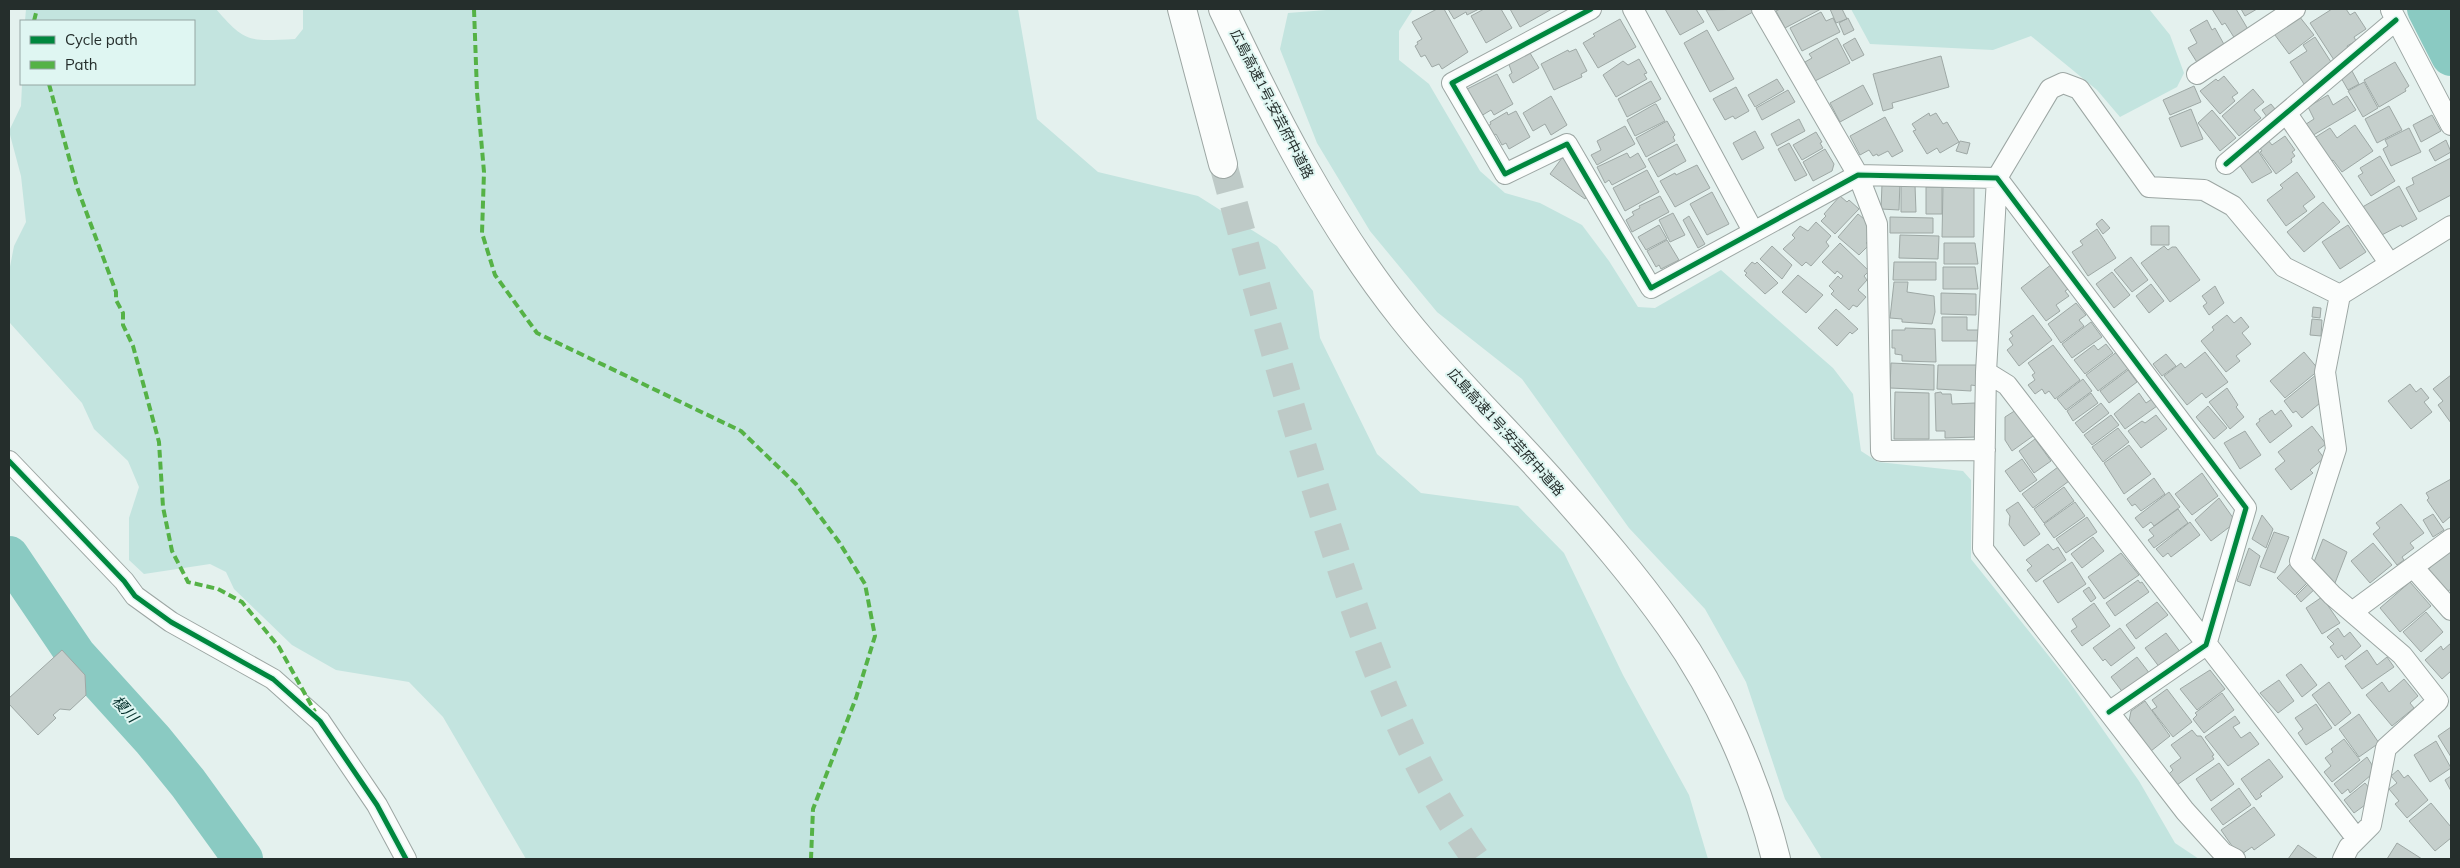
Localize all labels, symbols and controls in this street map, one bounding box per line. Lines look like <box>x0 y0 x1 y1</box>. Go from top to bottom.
legend <box>20 20 195 85</box>
street label: 広島高速1号;安芸府中道路 <box>1226 26 1318 182</box>
text: Cycle path <box>65 30 138 49</box>
text: Path <box>65 55 97 74</box>
street label: 広島高速1号;安芸府中道路 <box>1444 364 1568 500</box>
water label: 榎川 <box>108 691 144 728</box>

